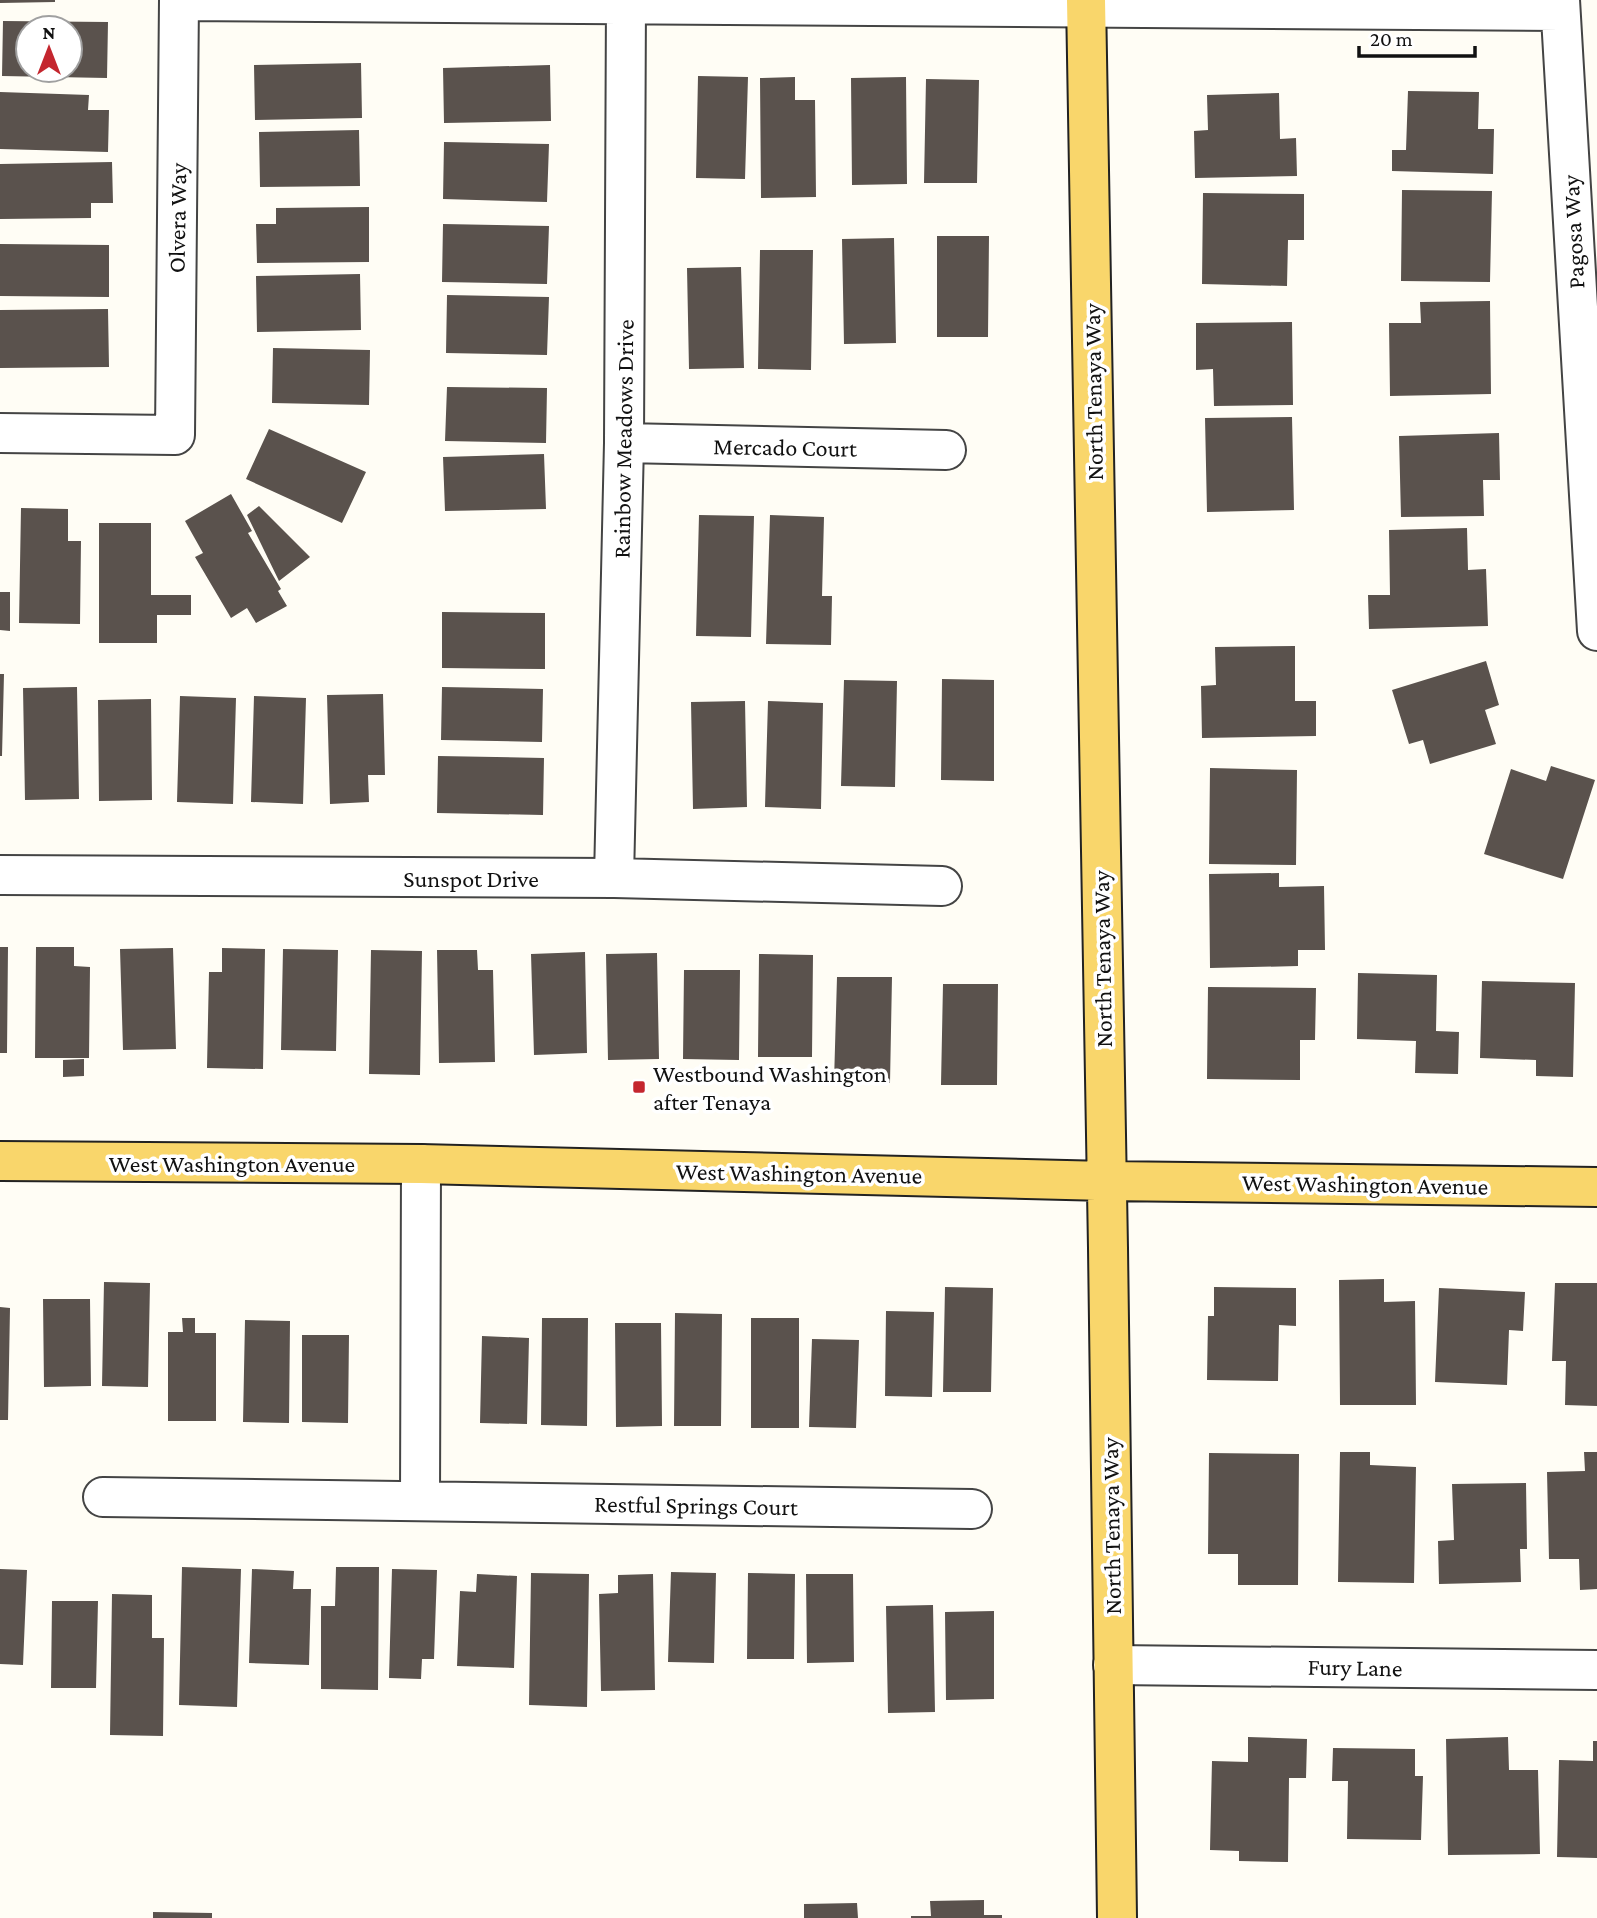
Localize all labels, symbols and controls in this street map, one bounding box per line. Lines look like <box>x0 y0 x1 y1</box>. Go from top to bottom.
north arrow <box>14 14 84 84</box>
scale bar <box>1359 14 1474 58</box>
text: N <box>43 22 56 43</box>
text: 20 m <box>1370 27 1413 51</box>
street label: Olvera Way <box>163 162 191 273</box>
street label: Pagosa Way <box>1556 173 1589 290</box>
street label: North Tenaya Way <box>1078 302 1108 481</box>
street label: Rainbow Meadows Drive <box>607 319 639 559</box>
street label: Mercado Court <box>713 432 858 462</box>
street label: Sunspot Drive <box>403 865 539 892</box>
street label: North Tenaya Way <box>1087 869 1117 1048</box>
place label: Westbound Washington after Tenaya <box>653 1060 887 1115</box>
marker: Westbound Washington after Tenaya <box>631 1079 647 1095</box>
street label: West Washington Avenue <box>109 1150 355 1177</box>
street label: West Washington Avenue <box>676 1157 922 1189</box>
street label: West Washington Avenue <box>1242 1168 1488 1200</box>
street label: North Tenaya Way <box>1096 1436 1126 1615</box>
street label: Restful Springs Court <box>594 1490 799 1520</box>
street label: Fury Lane <box>1307 1653 1403 1681</box>

